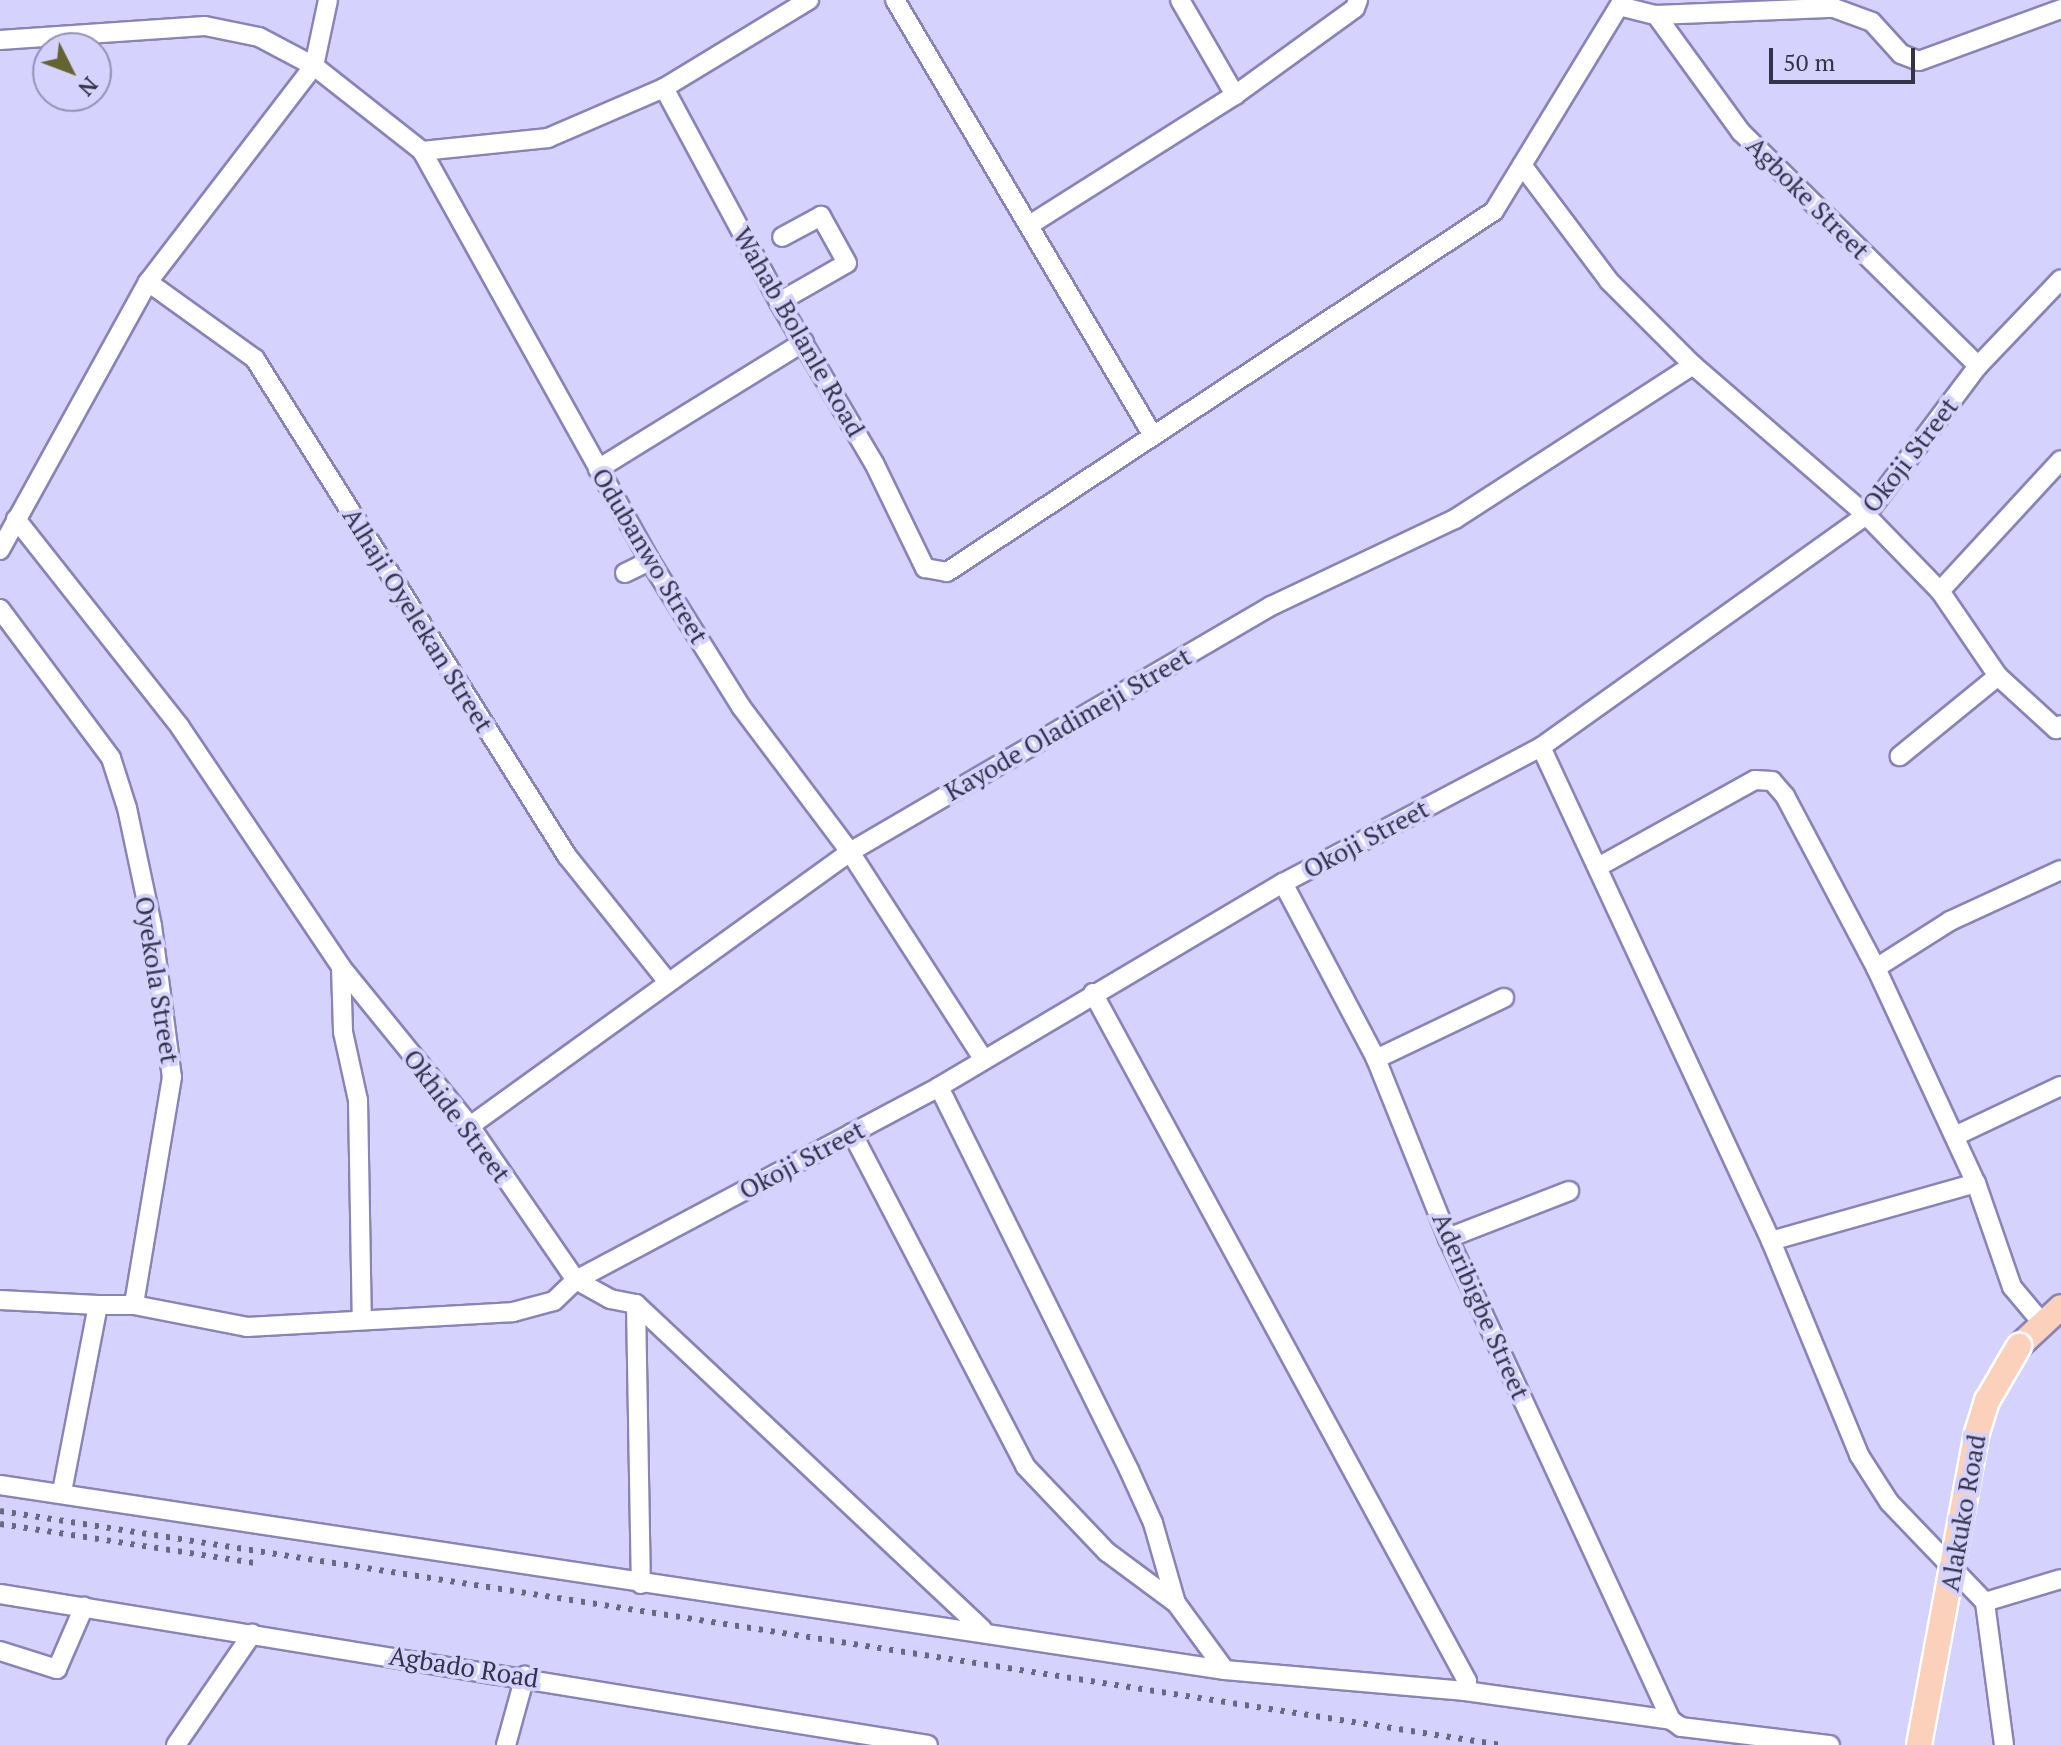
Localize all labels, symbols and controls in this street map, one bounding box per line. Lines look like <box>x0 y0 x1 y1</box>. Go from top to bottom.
north arrow <box>32 32 112 112</box>
scale bar <box>1773 32 1919 82</box>
text: 50 m <box>1783 46 1835 78</box>
text: N <box>72 71 105 103</box>
street label: Agboke Street <box>1740 130 1876 266</box>
street label: Wahab Bolanle Road <box>726 222 872 442</box>
street label: Okoji Street <box>1855 391 1965 519</box>
street label: Odubanwo Street <box>585 462 715 650</box>
street label: Alhaji Oyelekan Street <box>336 502 500 738</box>
street label: Kayode Oladimeji Street <box>939 641 1197 807</box>
street label: Okoji Street <box>1298 793 1434 885</box>
street label: Oyekola Street <box>128 894 186 1066</box>
street label: Okhide Street <box>397 1043 517 1189</box>
street label: Okoji Street <box>734 1114 870 1206</box>
street label: Aderibigbe Street <box>1426 1208 1536 1404</box>
street label: Alakuko Road <box>1934 1432 1992 1594</box>
street label: Agbado Road <box>387 1640 541 1694</box>

